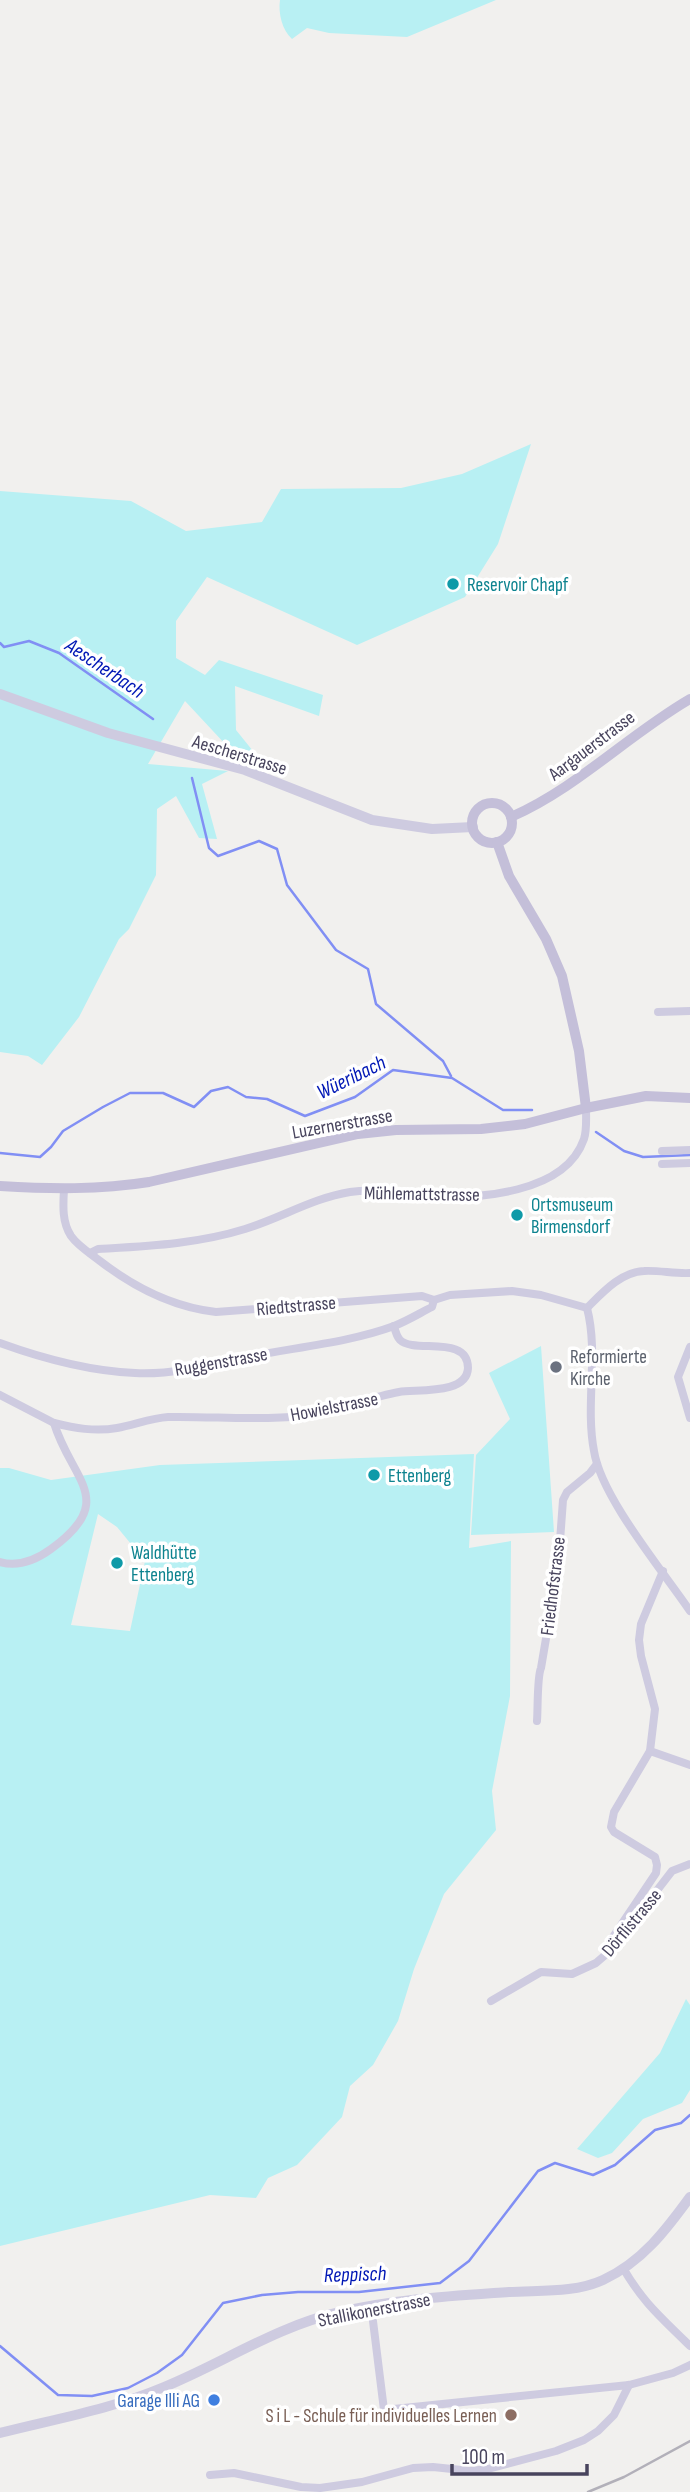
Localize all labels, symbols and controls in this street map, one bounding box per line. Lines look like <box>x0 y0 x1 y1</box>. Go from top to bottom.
place label: Reservoir Chapf <box>467 574 569 597</box>
marker: Reservoir Chapf <box>445 576 461 592</box>
water label: Aescherbach <box>60 632 149 704</box>
street label: Aargauerstrasse <box>543 706 640 787</box>
street label: Aescherstrasse <box>189 730 290 781</box>
water label: Wüeribach <box>313 1050 390 1105</box>
street label: Luzernerstrasse <box>290 1104 394 1145</box>
street label: Mühlemattstrasse <box>364 1182 480 1207</box>
place label: Ortsmuseum Birmensdorf <box>531 1194 613 1239</box>
marker: Ortsmuseum Birmensdorf <box>509 1207 525 1223</box>
street label: Riedtstrasse <box>255 1292 337 1321</box>
street label: Ruggenstrasse <box>173 1343 269 1382</box>
place label: Reformierte Kirche <box>570 1346 647 1391</box>
marker: Reformierte Kirche <box>548 1359 564 1375</box>
street label: Howielstrasse <box>288 1388 380 1427</box>
place label: Ettenberg <box>388 1465 452 1488</box>
marker: Ettenberg <box>366 1467 382 1483</box>
street label: Friedhofstrasse <box>536 1535 571 1637</box>
place label: Waldhütte Ettenberg <box>131 1542 197 1587</box>
marker: Waldhütte Ettenberg <box>109 1555 125 1571</box>
street label: Dörflistrasse <box>597 1884 667 1962</box>
water label: Reppisch <box>323 2261 387 2288</box>
street label: Stallikonerstrasse <box>316 2288 432 2333</box>
place label: Garage Illi AG <box>117 2390 200 2413</box>
marker: Garage Illi AG <box>206 2392 222 2408</box>
place label: S i L - Schule für individuelles Lernen <box>265 2405 497 2428</box>
marker: S i L - Schule für individuelles Lernen <box>503 2407 519 2423</box>
scale bar <box>452 2432 587 2476</box>
text: 100 m <box>462 2445 505 2470</box>

